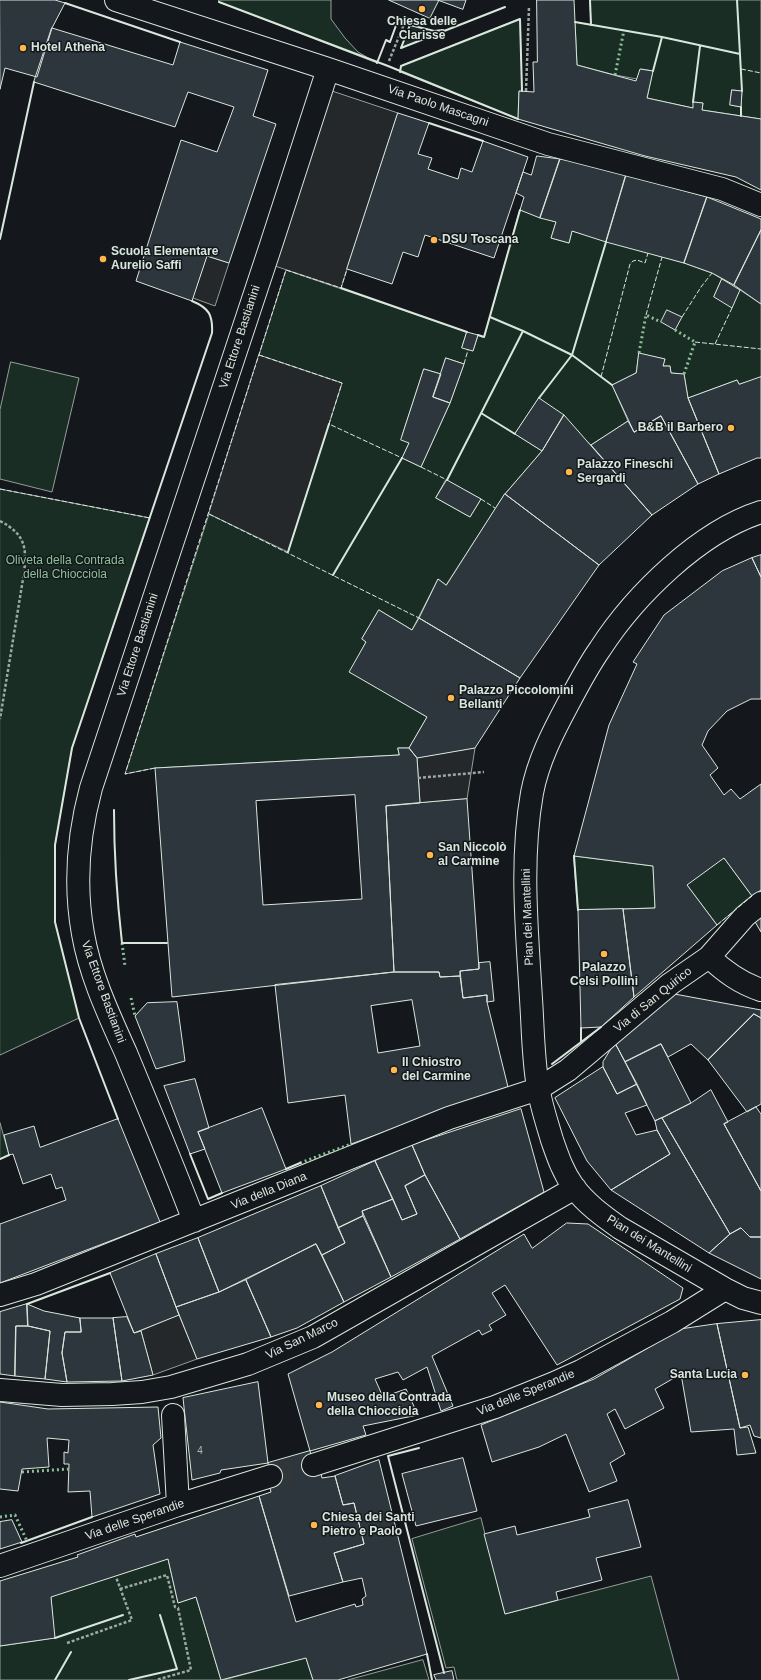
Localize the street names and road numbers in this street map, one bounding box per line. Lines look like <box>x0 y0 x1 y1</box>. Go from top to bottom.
street label: Via Paolo Mascagni <box>386 82 490 130</box>
street label: Via Ettore Bastianini <box>216 283 264 391</box>
street label: Via Ettore Bastianini <box>114 591 162 699</box>
street label: Pian dei Mantellini <box>519 868 537 966</box>
street label: Via Ettore Bastianini <box>78 939 128 1045</box>
street label: Via di San Quirico <box>611 964 695 1036</box>
street label: Via della Diana <box>229 1169 309 1213</box>
street label: Pian dei Mantellini <box>604 1212 694 1276</box>
street label: Via San Marco <box>264 1315 340 1363</box>
street label: Via delle Sperandie <box>475 1367 577 1419</box>
street label: Via delle Sperandie <box>84 1496 186 1544</box>

